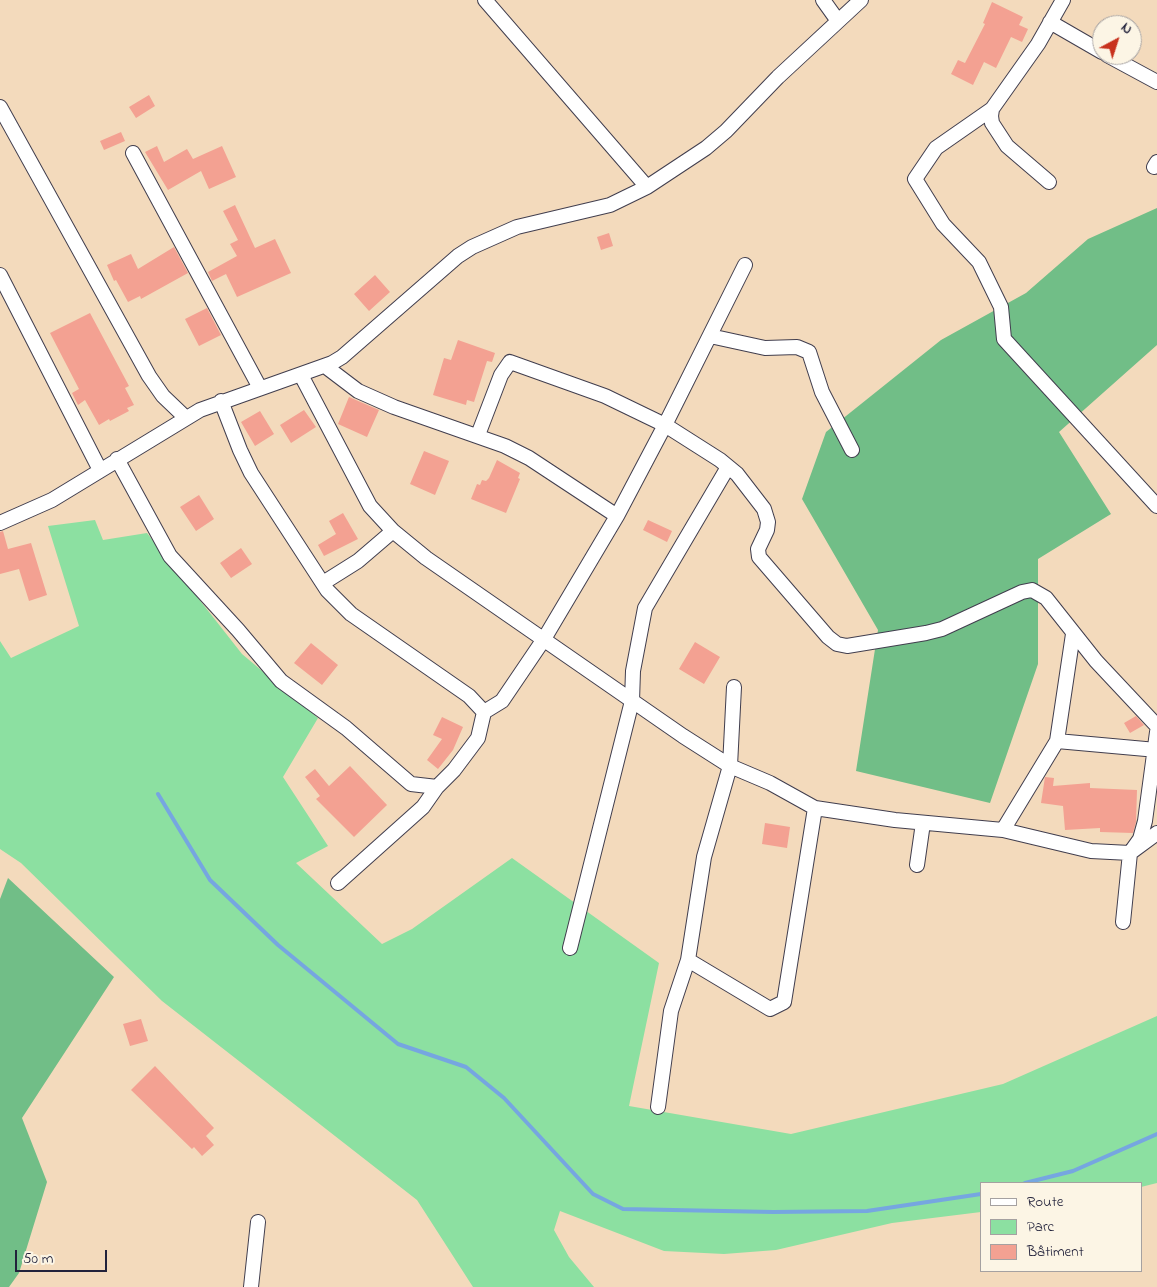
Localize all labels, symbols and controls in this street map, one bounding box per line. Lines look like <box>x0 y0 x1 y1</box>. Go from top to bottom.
north arrow <box>1092 15 1142 65</box>
text: N <box>1116 18 1137 40</box>
legend <box>980 1182 1142 1272</box>
text: Route <box>1027 1191 1063 1213</box>
text: Parc <box>1027 1216 1054 1238</box>
scale bar <box>18 1240 110 1272</box>
text: Bâtiment <box>1027 1241 1084 1263</box>
text: 50 m <box>23 1248 53 1270</box>

